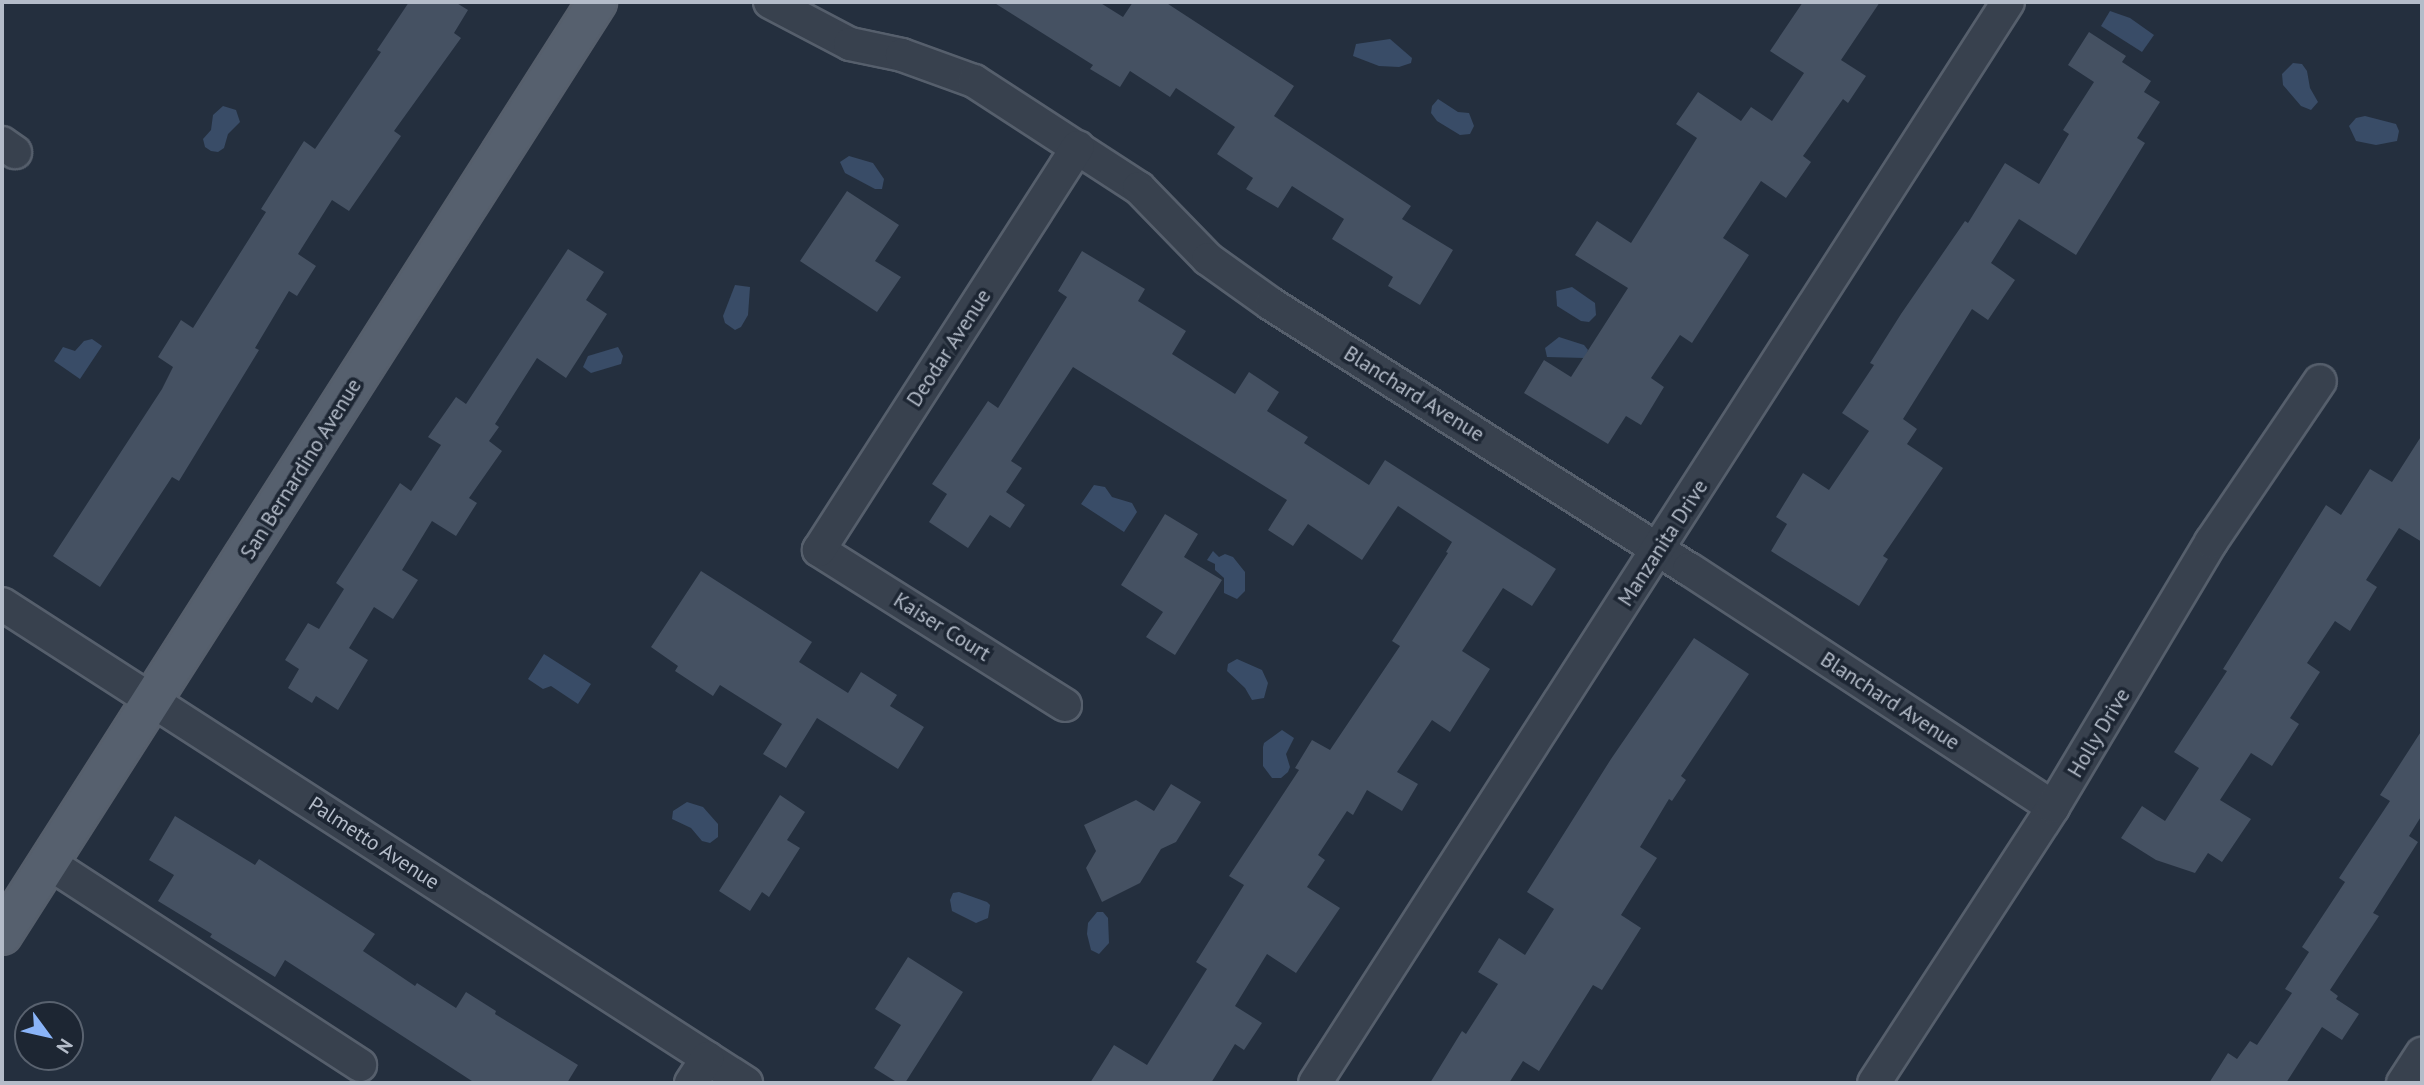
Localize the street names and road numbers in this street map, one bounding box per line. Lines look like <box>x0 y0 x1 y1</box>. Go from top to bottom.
street label: Deodar Avenue <box>902 284 996 412</box>
street label: Blanchard Avenue <box>1339 341 1489 447</box>
street label: San Bernardino Avenue <box>235 374 367 564</box>
street label: Manzanita Drive <box>1613 475 1713 611</box>
street label: Kaiser Court <box>889 587 995 667</box>
street label: Blanchard Avenue <box>1815 647 1965 755</box>
street label: Holly Drive <box>2062 684 2136 782</box>
street label: Palmetto Avenue <box>304 791 444 895</box>

